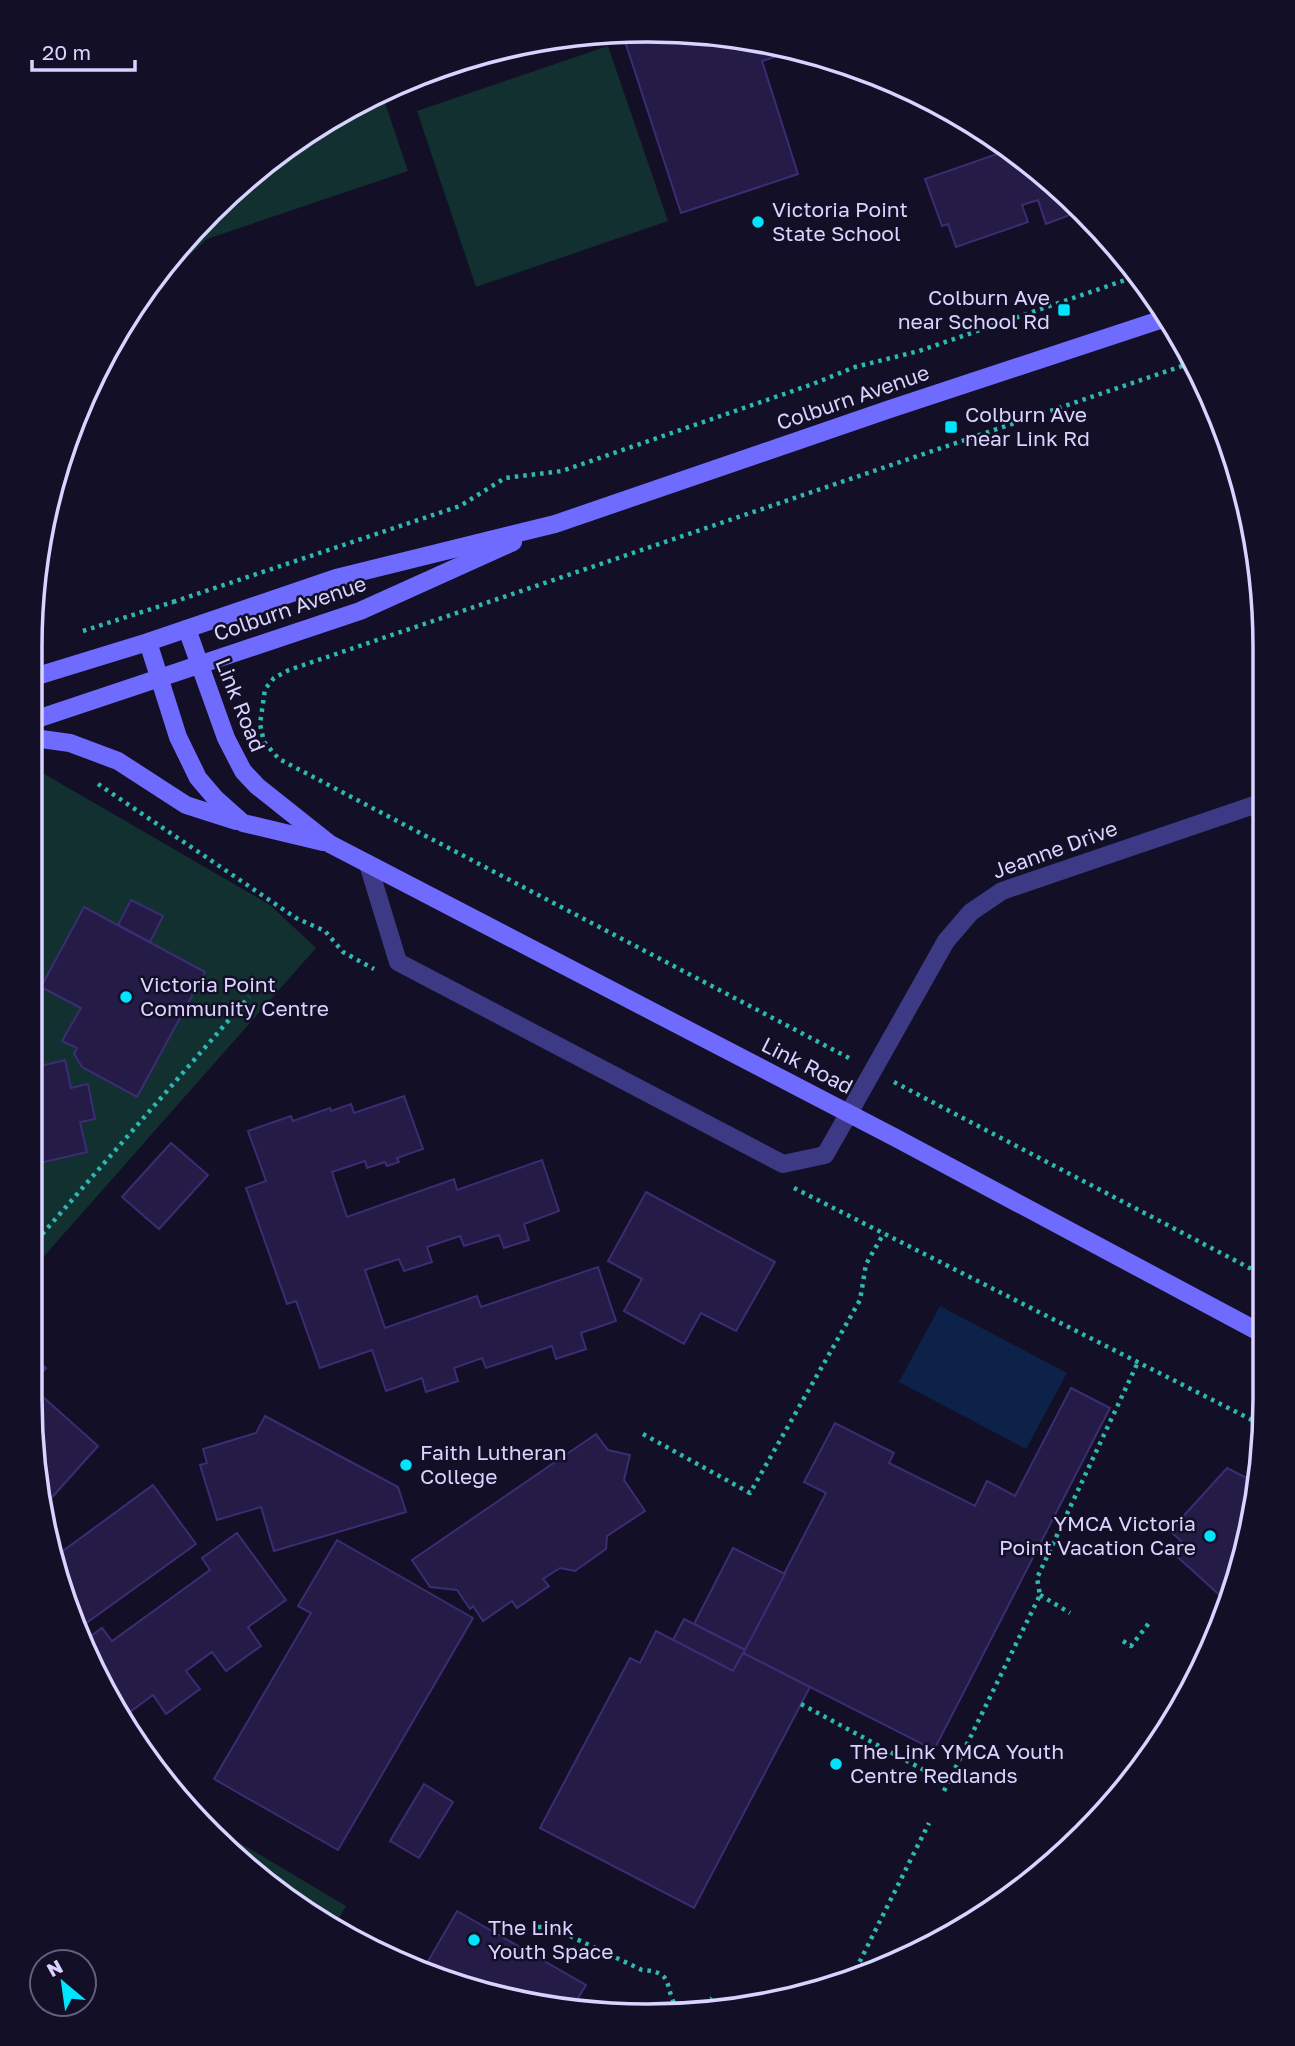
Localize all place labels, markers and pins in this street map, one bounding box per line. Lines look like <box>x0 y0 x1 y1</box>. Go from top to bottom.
place label: Victoria Point State School <box>772 196 908 246</box>
marker: Victoria Point State School <box>750 214 766 230</box>
place label: Colburn Ave near School Rd <box>898 284 1050 334</box>
marker: Colburn Ave near School Rd <box>1056 302 1072 318</box>
place label: Colburn Ave near Link Rd <box>965 401 1090 451</box>
marker: Colburn Ave near Link Rd <box>943 419 959 435</box>
place label: Victoria Point Community Centre <box>140 971 329 1021</box>
marker: Victoria Point Community Centre <box>118 989 134 1005</box>
place label: Faith Lutheran College <box>420 1439 567 1489</box>
marker: Faith Lutheran College <box>398 1457 414 1473</box>
place label: YMCA Victoria Point Vacation Care <box>999 1510 1196 1560</box>
marker: YMCA Victoria Point Vacation Care <box>1202 1528 1218 1544</box>
place label: The Link YMCA Youth Centre Redlands <box>850 1738 1064 1788</box>
marker: The Link YMCA Youth Centre Redlands <box>828 1756 844 1772</box>
place label: The Link Youth Space <box>488 1914 613 1964</box>
marker: The Link Youth Space <box>466 1932 482 1948</box>

